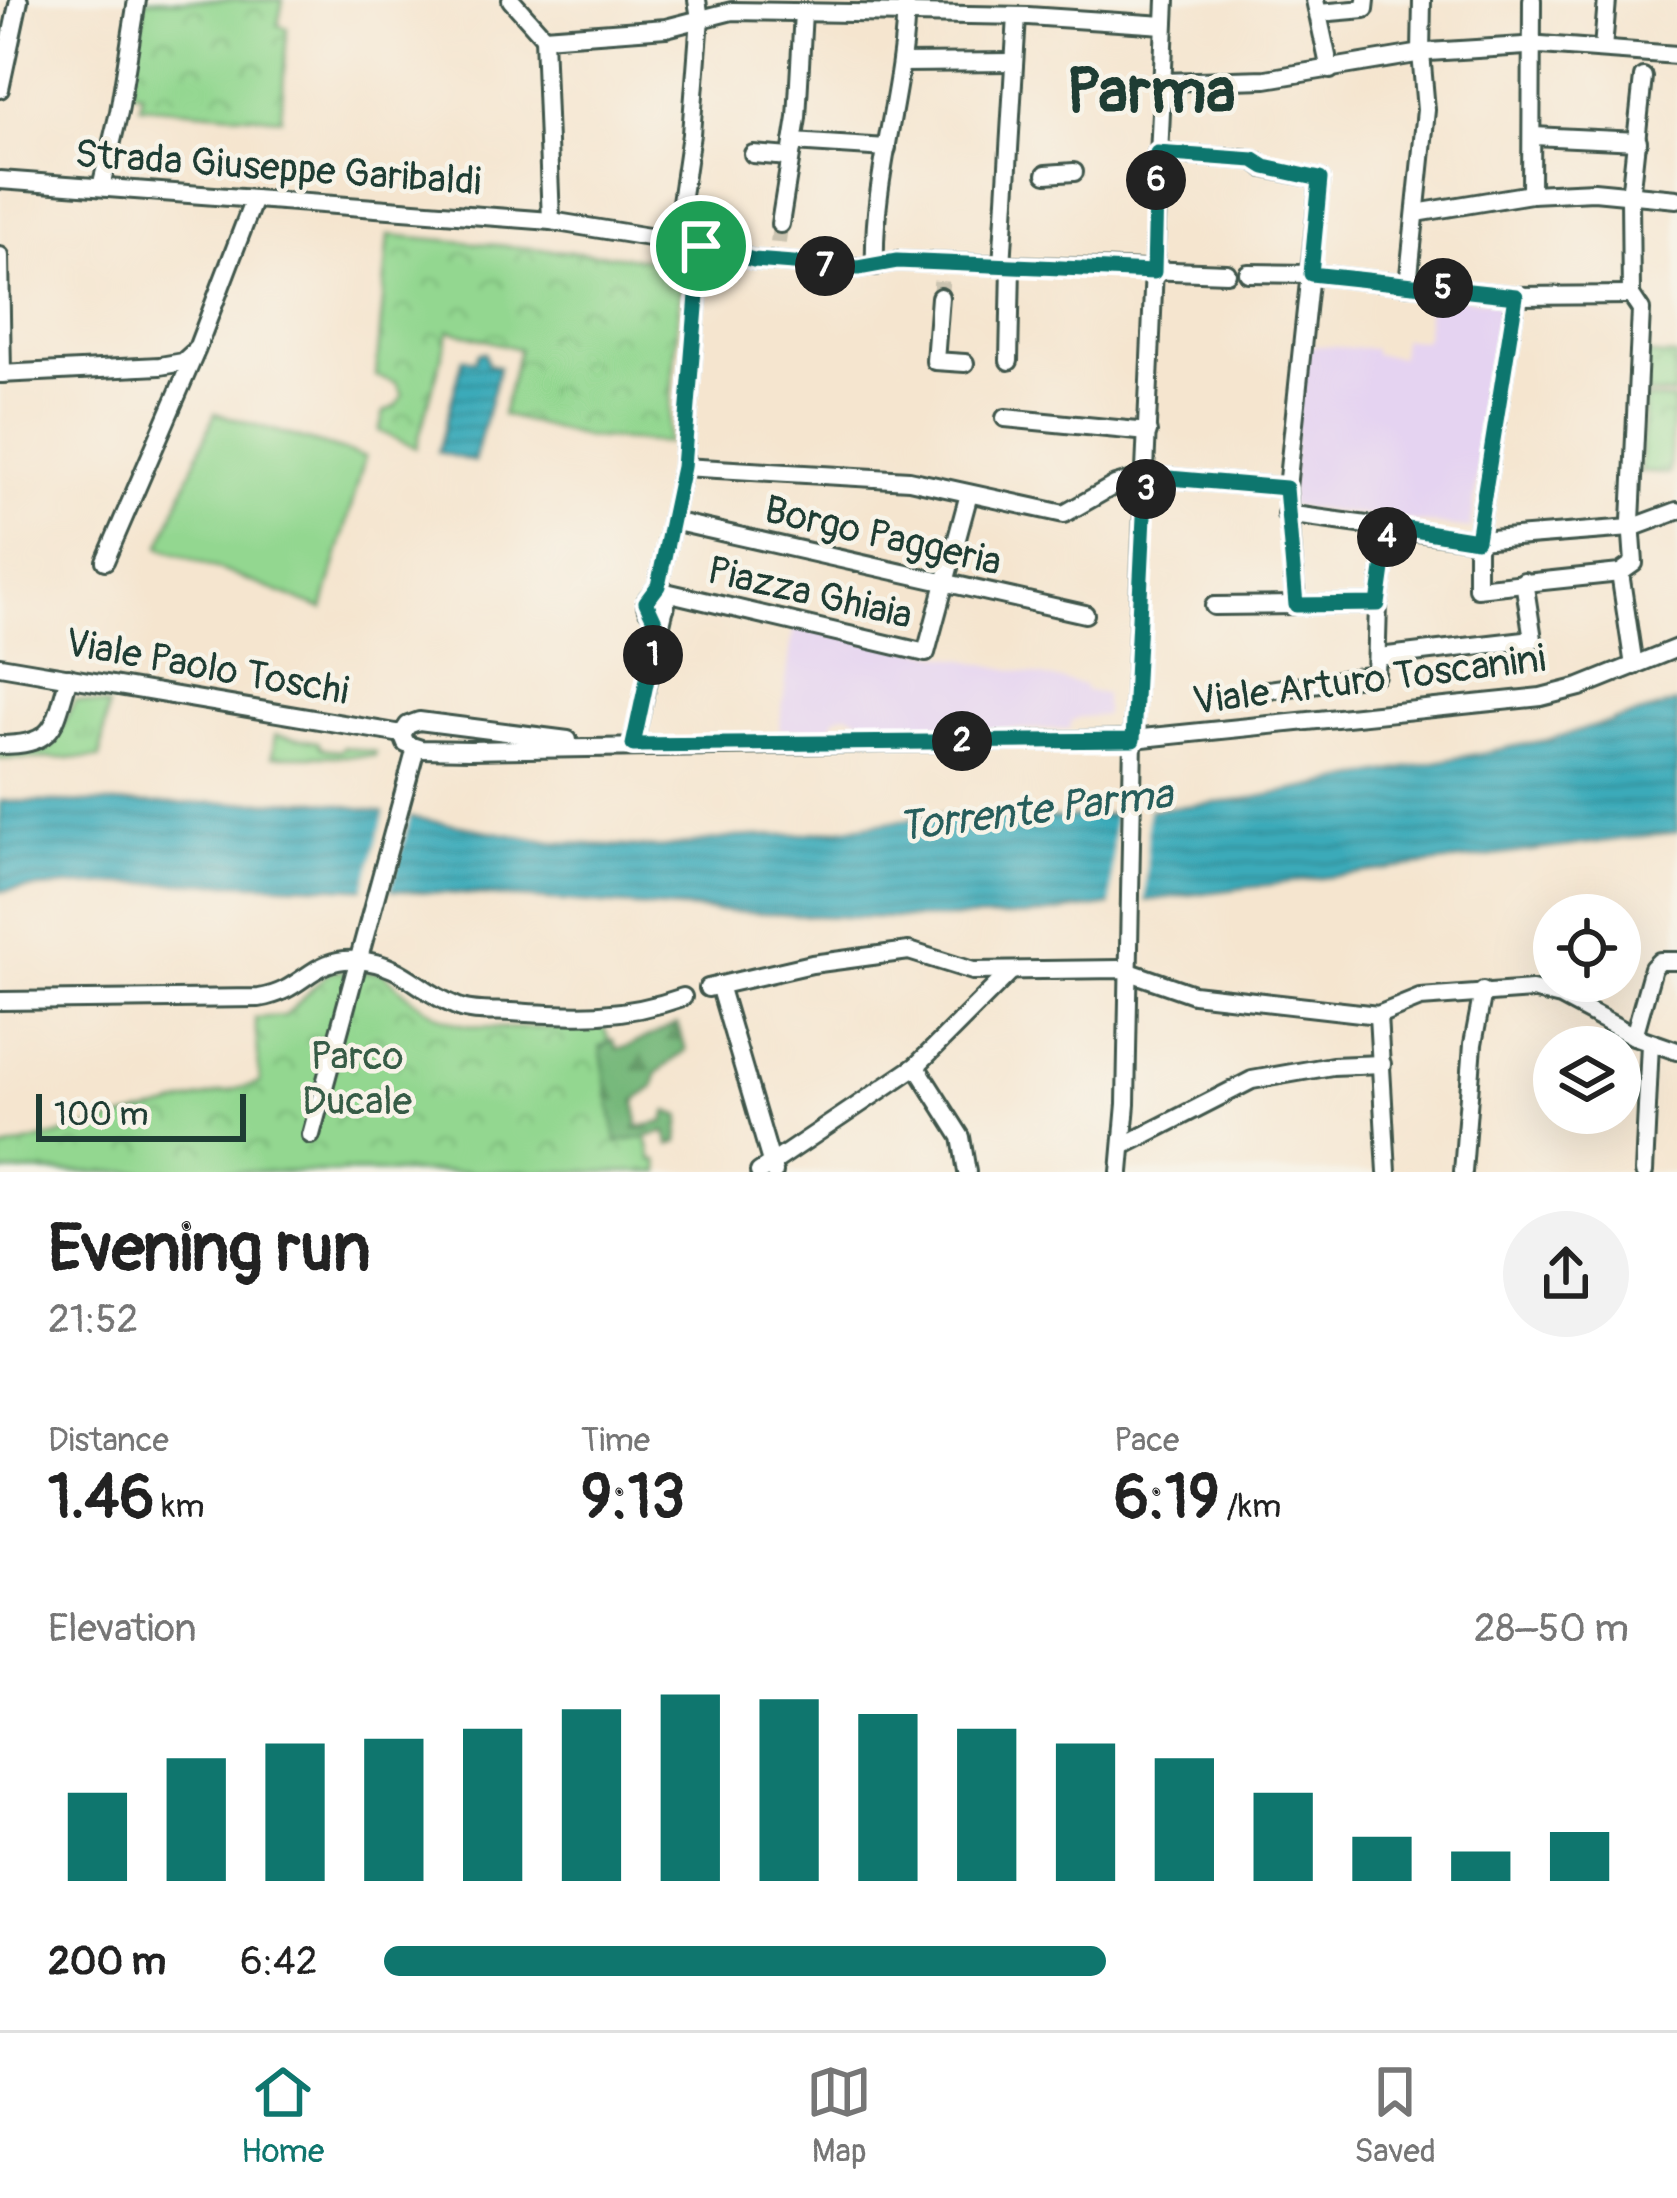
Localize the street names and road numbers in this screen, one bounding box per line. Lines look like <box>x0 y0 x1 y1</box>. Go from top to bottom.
street label: Strada Giuseppe Garibaldi <box>73 129 483 207</box>
street label: Borgo Paggeria <box>760 485 1006 587</box>
street label: Piazza Ghiaia <box>703 546 917 640</box>
street label: Viale Paolo Toschi <box>61 618 353 716</box>
street label: Viale Arturo Toscanini <box>1190 634 1548 726</box>

